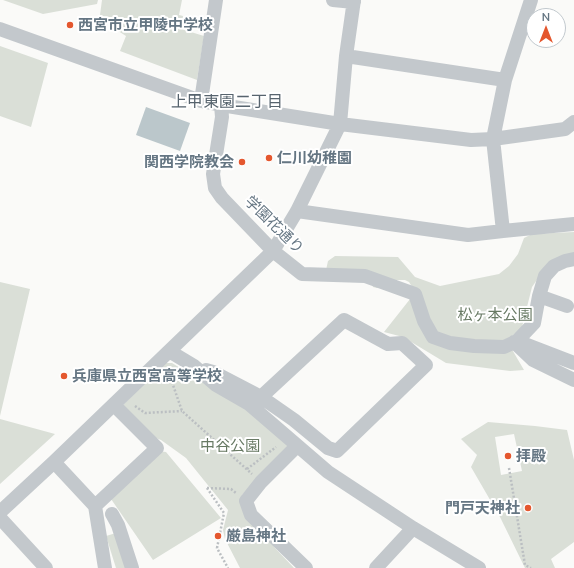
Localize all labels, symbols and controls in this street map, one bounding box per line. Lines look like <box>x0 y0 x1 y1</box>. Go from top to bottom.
north arrow <box>526 8 566 48</box>
text: N <box>542 10 550 24</box>
place label: 西宮市立甲陵中学校 <box>78 16 213 34</box>
marker: 西宮市立甲陵中学校 <box>65 20 75 30</box>
district label: 上甲東園二丁目 <box>171 92 283 112</box>
place label: 仁川幼稚園 <box>277 149 352 167</box>
place label: 関西学院教会 <box>144 153 234 171</box>
marker: 仁川幼稚園 <box>264 153 274 163</box>
marker: 関西学院教会 <box>237 157 247 167</box>
street label: 学園花通り <box>241 192 307 258</box>
park label: 松ヶ本公園 <box>458 306 532 324</box>
place label: 兵庫県立西宮高等学校 <box>72 367 222 385</box>
marker: 兵庫県立西宮高等学校 <box>59 371 69 381</box>
park label: 中谷公園 <box>200 437 260 455</box>
place label: 拝殿 <box>516 447 546 465</box>
marker: 拝殿 <box>503 451 513 461</box>
place label: 門戸天神社 <box>445 499 520 517</box>
marker: 門戸天神社 <box>523 503 533 513</box>
place label: 厳島神社 <box>226 527 286 545</box>
marker: 厳島神社 <box>213 531 223 541</box>

